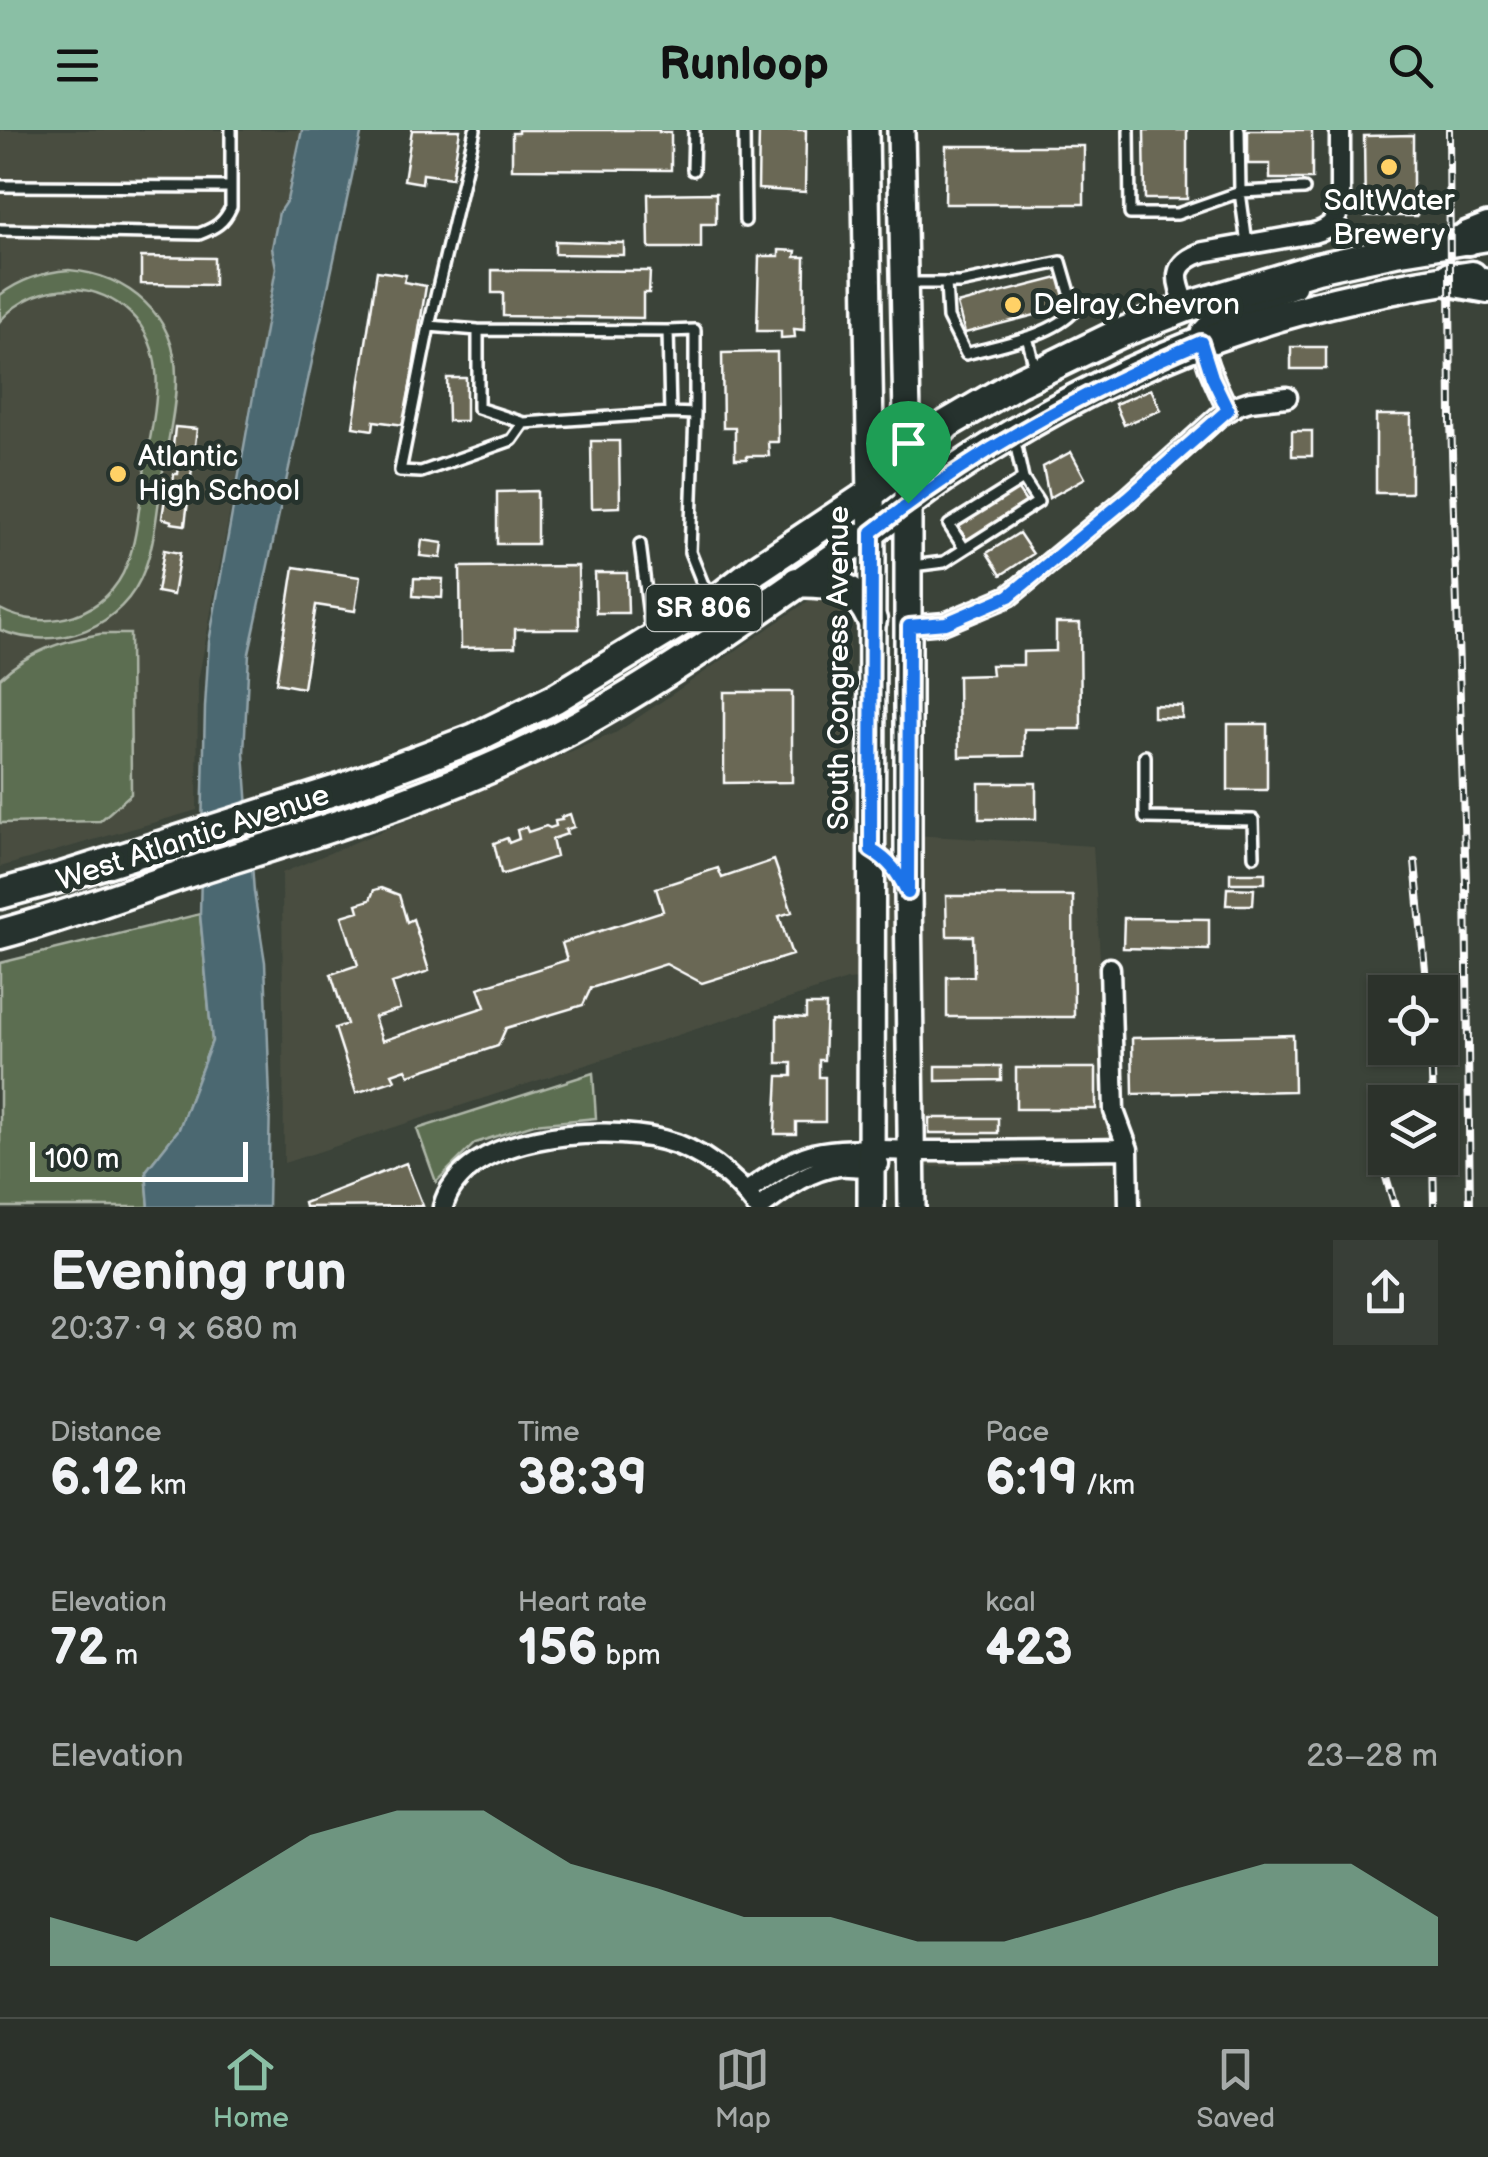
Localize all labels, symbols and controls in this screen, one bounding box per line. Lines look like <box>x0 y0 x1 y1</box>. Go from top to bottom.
icon: menu <box>50 38 105 93</box>
text: Runloop <box>659 38 829 93</box>
icon: search <box>1383 38 1438 93</box>
marker: SaltWater Brewery <box>1378 156 1400 178</box>
place label: SaltWater Brewery <box>1324 183 1455 253</box>
place label: Delray Chevron <box>1033 287 1240 323</box>
marker: Delray Chevron <box>1002 294 1024 316</box>
pin <box>866 401 951 504</box>
icon: arrive <box>881 416 936 471</box>
place label: Atlantic High School <box>138 439 300 509</box>
marker: Atlantic High School <box>107 463 129 485</box>
street label: South Congress Avenue <box>821 506 857 830</box>
road number: SR 806 <box>646 585 762 631</box>
street label: West Atlantic Avenue <box>52 777 334 899</box>
map controls <box>1368 975 1458 1175</box>
button: locate <box>1368 975 1458 1065</box>
button: layers <box>1368 1085 1458 1175</box>
scale bar <box>30 1137 248 1182</box>
text: 100 m <box>45 1143 119 1176</box>
text: Evening run <box>50 1239 347 1306</box>
button: share <box>1333 1240 1438 1345</box>
text: 20:37 · 9 × 680 m <box>50 1310 298 1349</box>
text: Distance <box>50 1416 162 1449</box>
text: Time <box>518 1416 580 1449</box>
text: Pace <box>985 1416 1049 1449</box>
text: 6.12 <box>50 1449 142 1509</box>
text: 38:39 <box>518 1449 647 1509</box>
text: 6:19 <box>985 1449 1078 1509</box>
text: km <box>142 1469 187 1502</box>
text: /km <box>1078 1469 1135 1502</box>
text: Elevation <box>50 1586 167 1619</box>
text: Heart rate <box>518 1586 647 1619</box>
text: kcal <box>985 1586 1036 1619</box>
text: 72 <box>50 1619 108 1679</box>
text: 156 <box>518 1619 598 1679</box>
text: 423 <box>985 1619 1073 1679</box>
text: m <box>108 1639 138 1672</box>
text: bpm <box>598 1639 661 1672</box>
text: Elevation <box>50 1737 183 1776</box>
text: 23–28 m <box>1306 1737 1438 1776</box>
tab: Home <box>213 2042 289 2135</box>
tab: Map <box>715 2042 771 2135</box>
tab: Saved <box>1197 2042 1275 2135</box>

